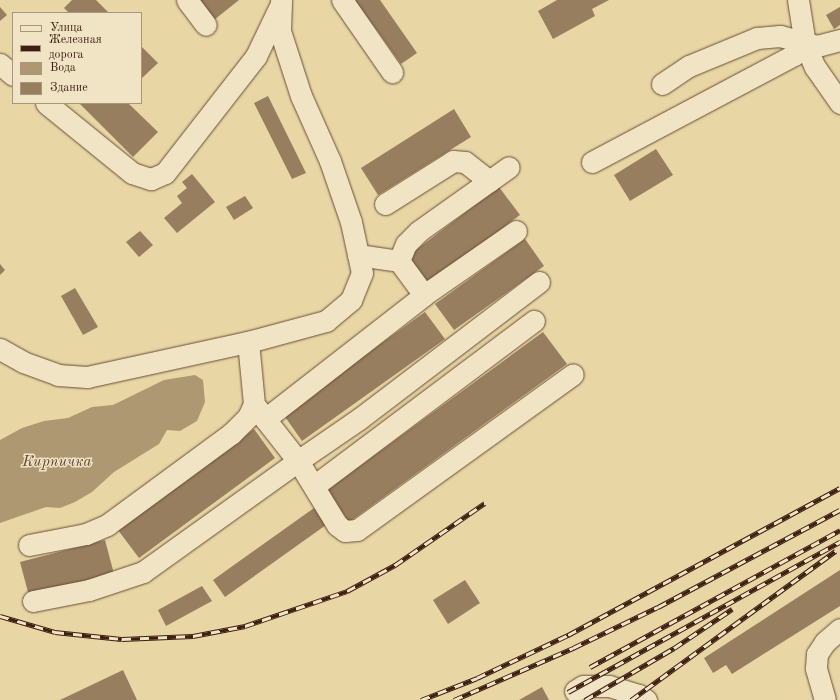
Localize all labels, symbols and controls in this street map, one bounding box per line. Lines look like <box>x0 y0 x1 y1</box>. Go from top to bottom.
legend <box>12 12 142 104</box>
text: Улица <box>50 22 83 34</box>
text: Железная дорога <box>49 34 102 61</box>
text: Вода <box>50 62 76 74</box>
text: Здание <box>50 82 88 94</box>
water label: Кирпичка <box>23 454 91 472</box>

